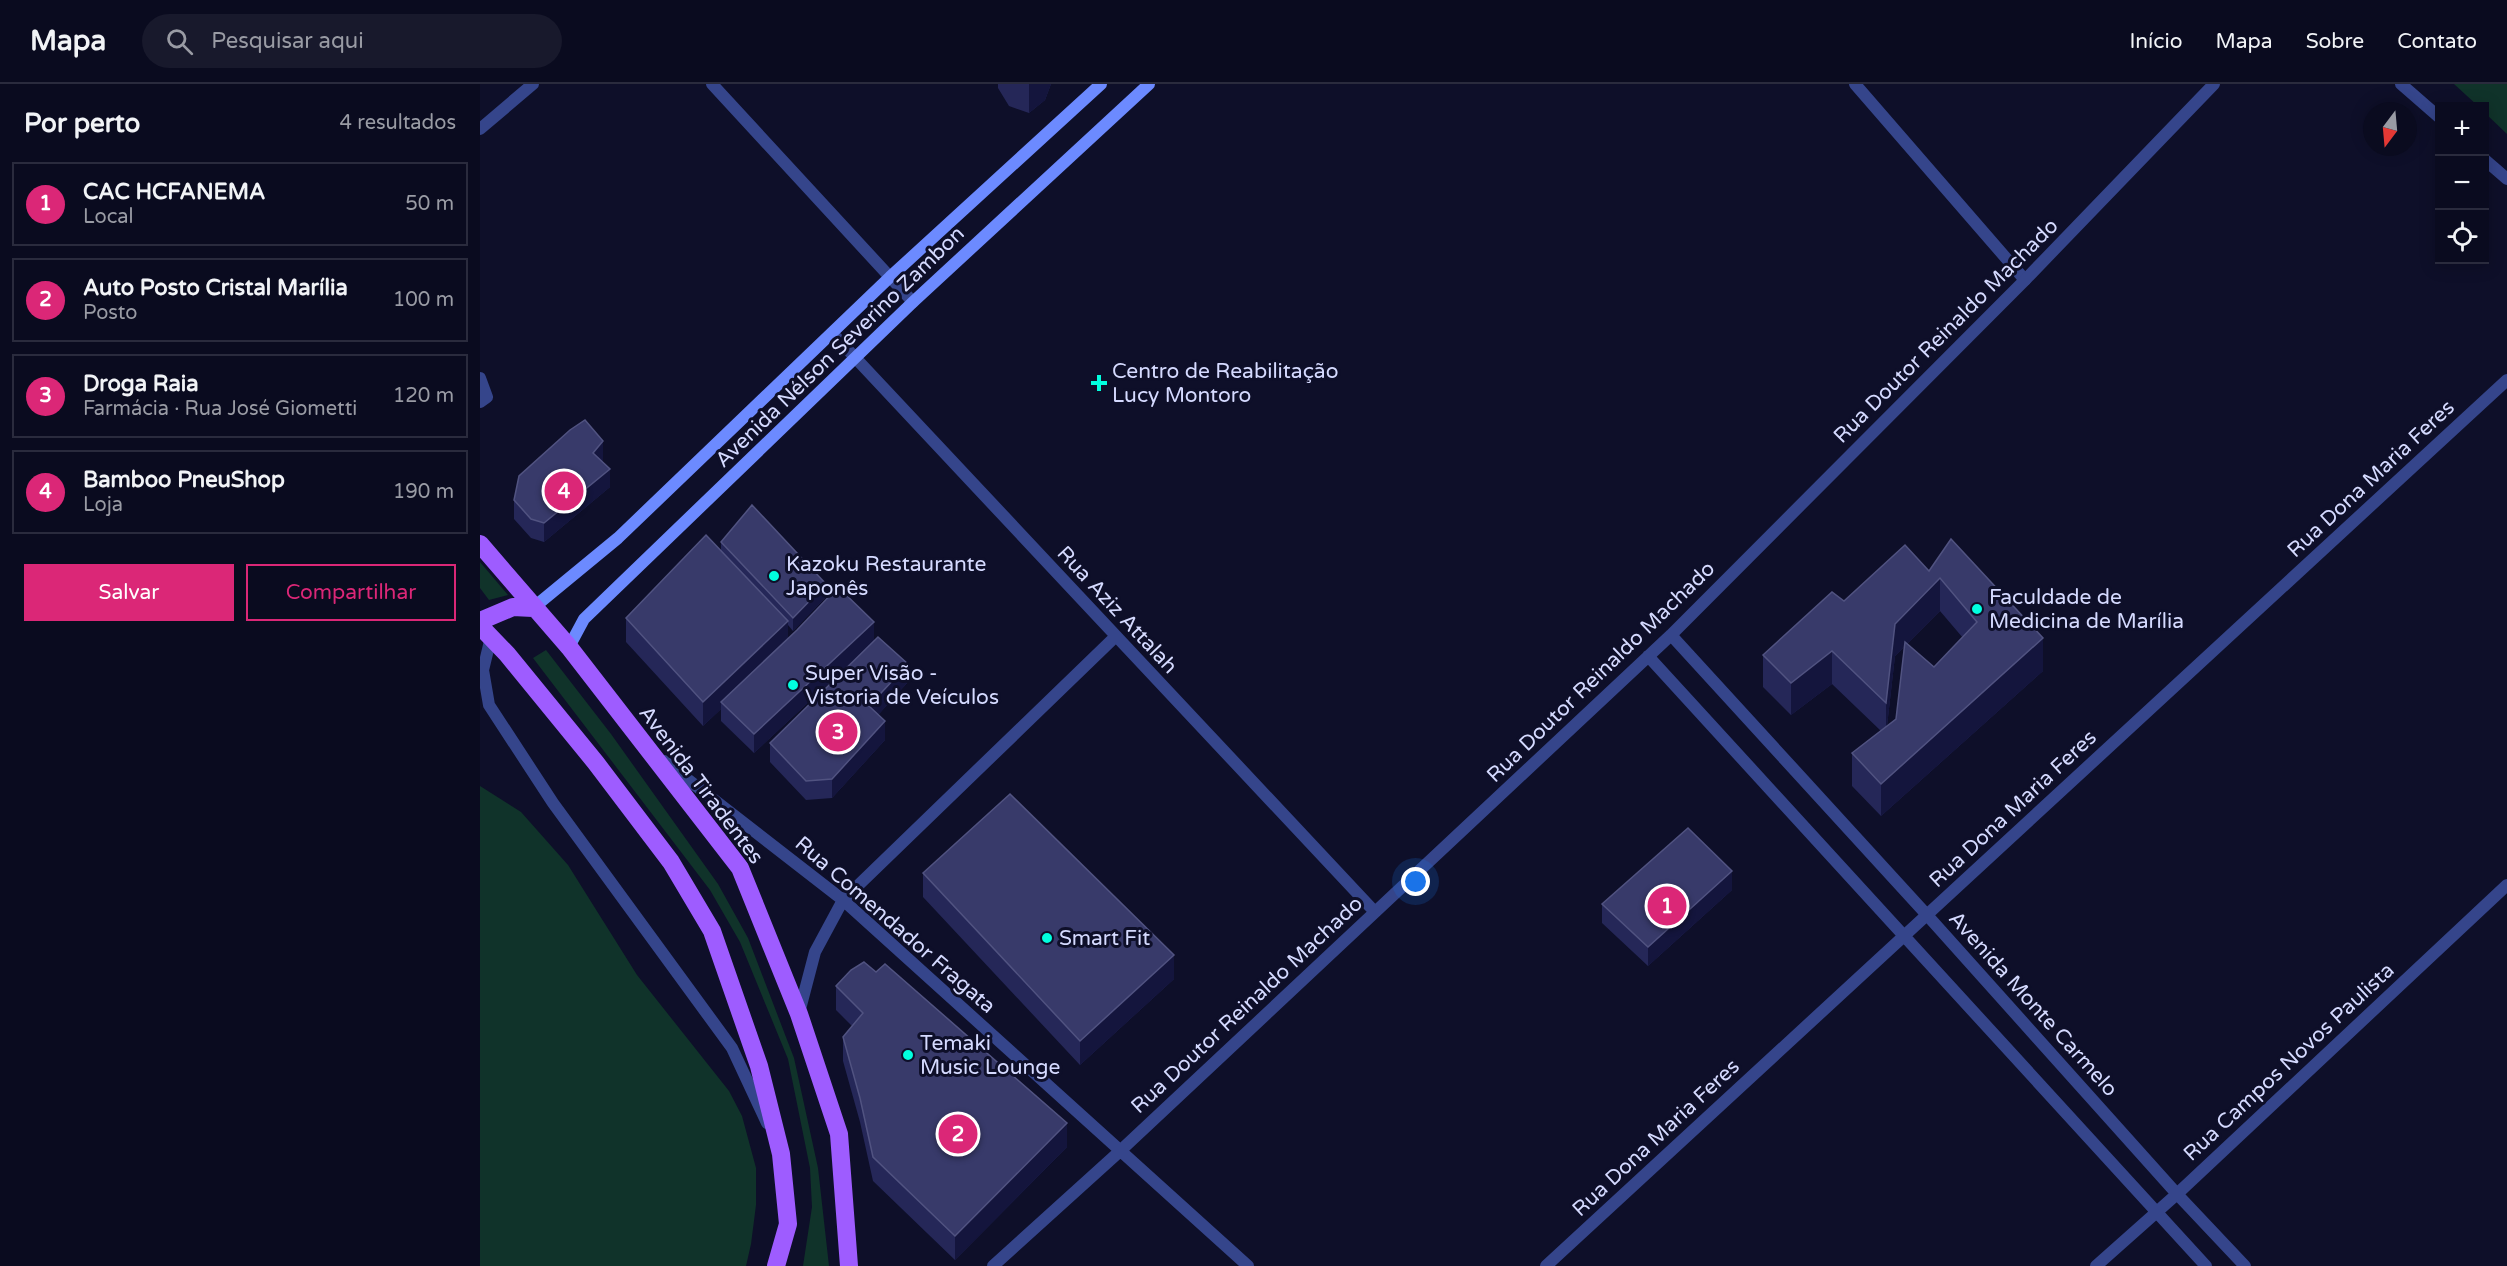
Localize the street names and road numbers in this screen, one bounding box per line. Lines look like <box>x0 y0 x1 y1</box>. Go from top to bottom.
street label: Rua Doutor Reinaldo Machado <box>1828 213 2064 449</box>
street label: Avenida Nélson Severino Zambon <box>710 221 970 473</box>
street label: Rua Dona Maria Feres <box>2282 395 2460 563</box>
street label: Rua Aziz Attalah <box>1052 541 1182 679</box>
street label: Rua Doutor Reinaldo Machado <box>1482 556 1720 788</box>
street label: Avenida Tiradentes <box>633 701 769 869</box>
street label: Rua Dona Maria Feres <box>1924 725 2102 893</box>
street label: Rua Comendador Fragata <box>790 831 1000 1019</box>
street label: Rua Doutor Reinaldo Machado <box>1126 891 1368 1119</box>
street label: Avenida Monte Carmelo <box>1943 906 2123 1102</box>
street label: Rua Campos Novos Paulista <box>2178 958 2400 1166</box>
street label: Rua Dona Maria Feres <box>1567 1054 1745 1222</box>

